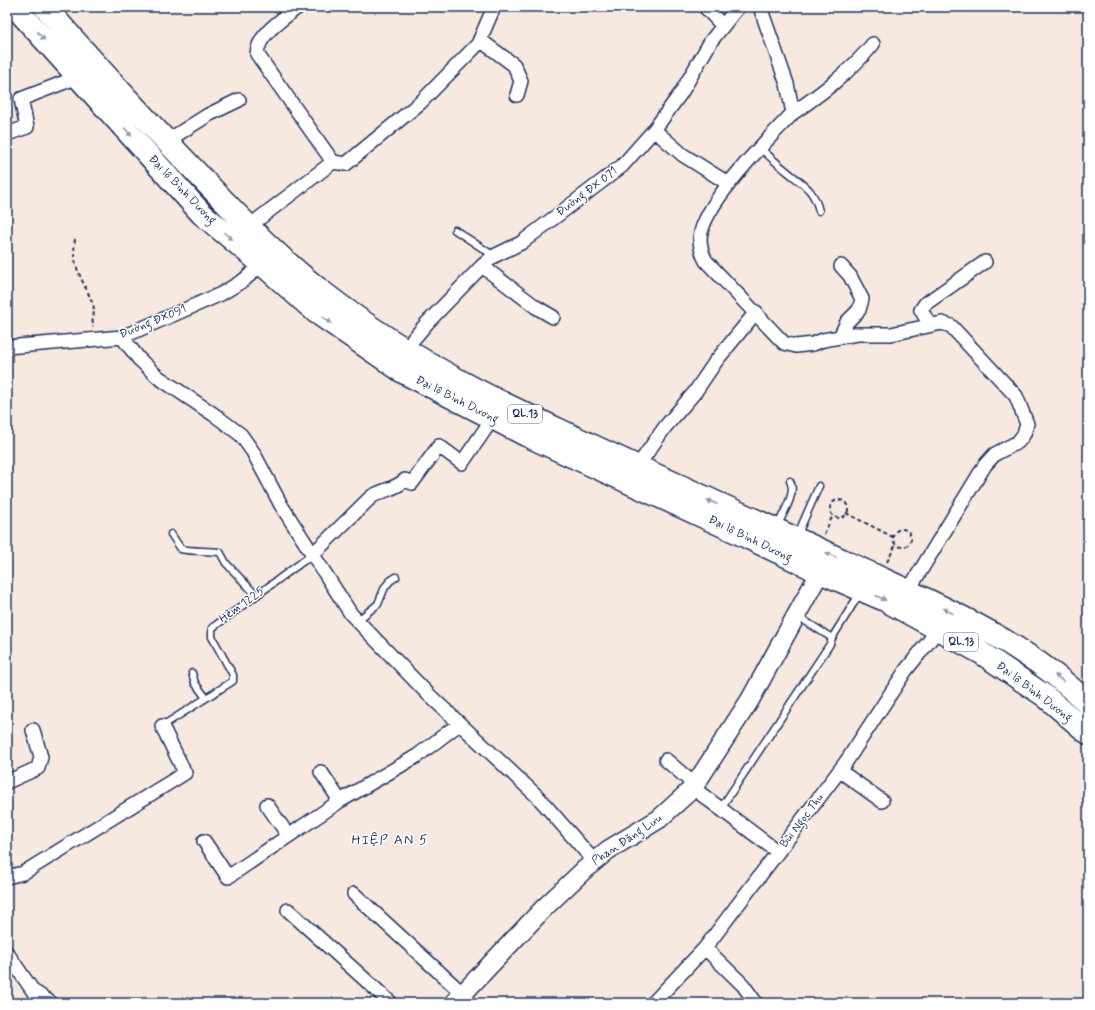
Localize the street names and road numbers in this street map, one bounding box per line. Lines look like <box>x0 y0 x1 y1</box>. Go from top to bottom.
street label: Đại lộ Bình Dương <box>144 152 220 229</box>
street label: Đường ĐX 071 <box>553 164 622 221</box>
street label: Đường ĐX091 <box>117 301 189 344</box>
street label: Đại lộ Bình Dương <box>412 372 502 429</box>
road number: QL.13 <box>508 405 542 423</box>
street label: Đại lộ Bình Dương <box>705 512 795 567</box>
street label: Hẻm 1225 <box>216 583 268 627</box>
road number: QL.13 <box>944 633 978 651</box>
street label: Đại lộ Bình Dương <box>992 658 1076 727</box>
street label: Bùi Ngọc Thu <box>776 790 829 852</box>
street label: Phan Đăng Lưu <box>589 810 666 870</box>

